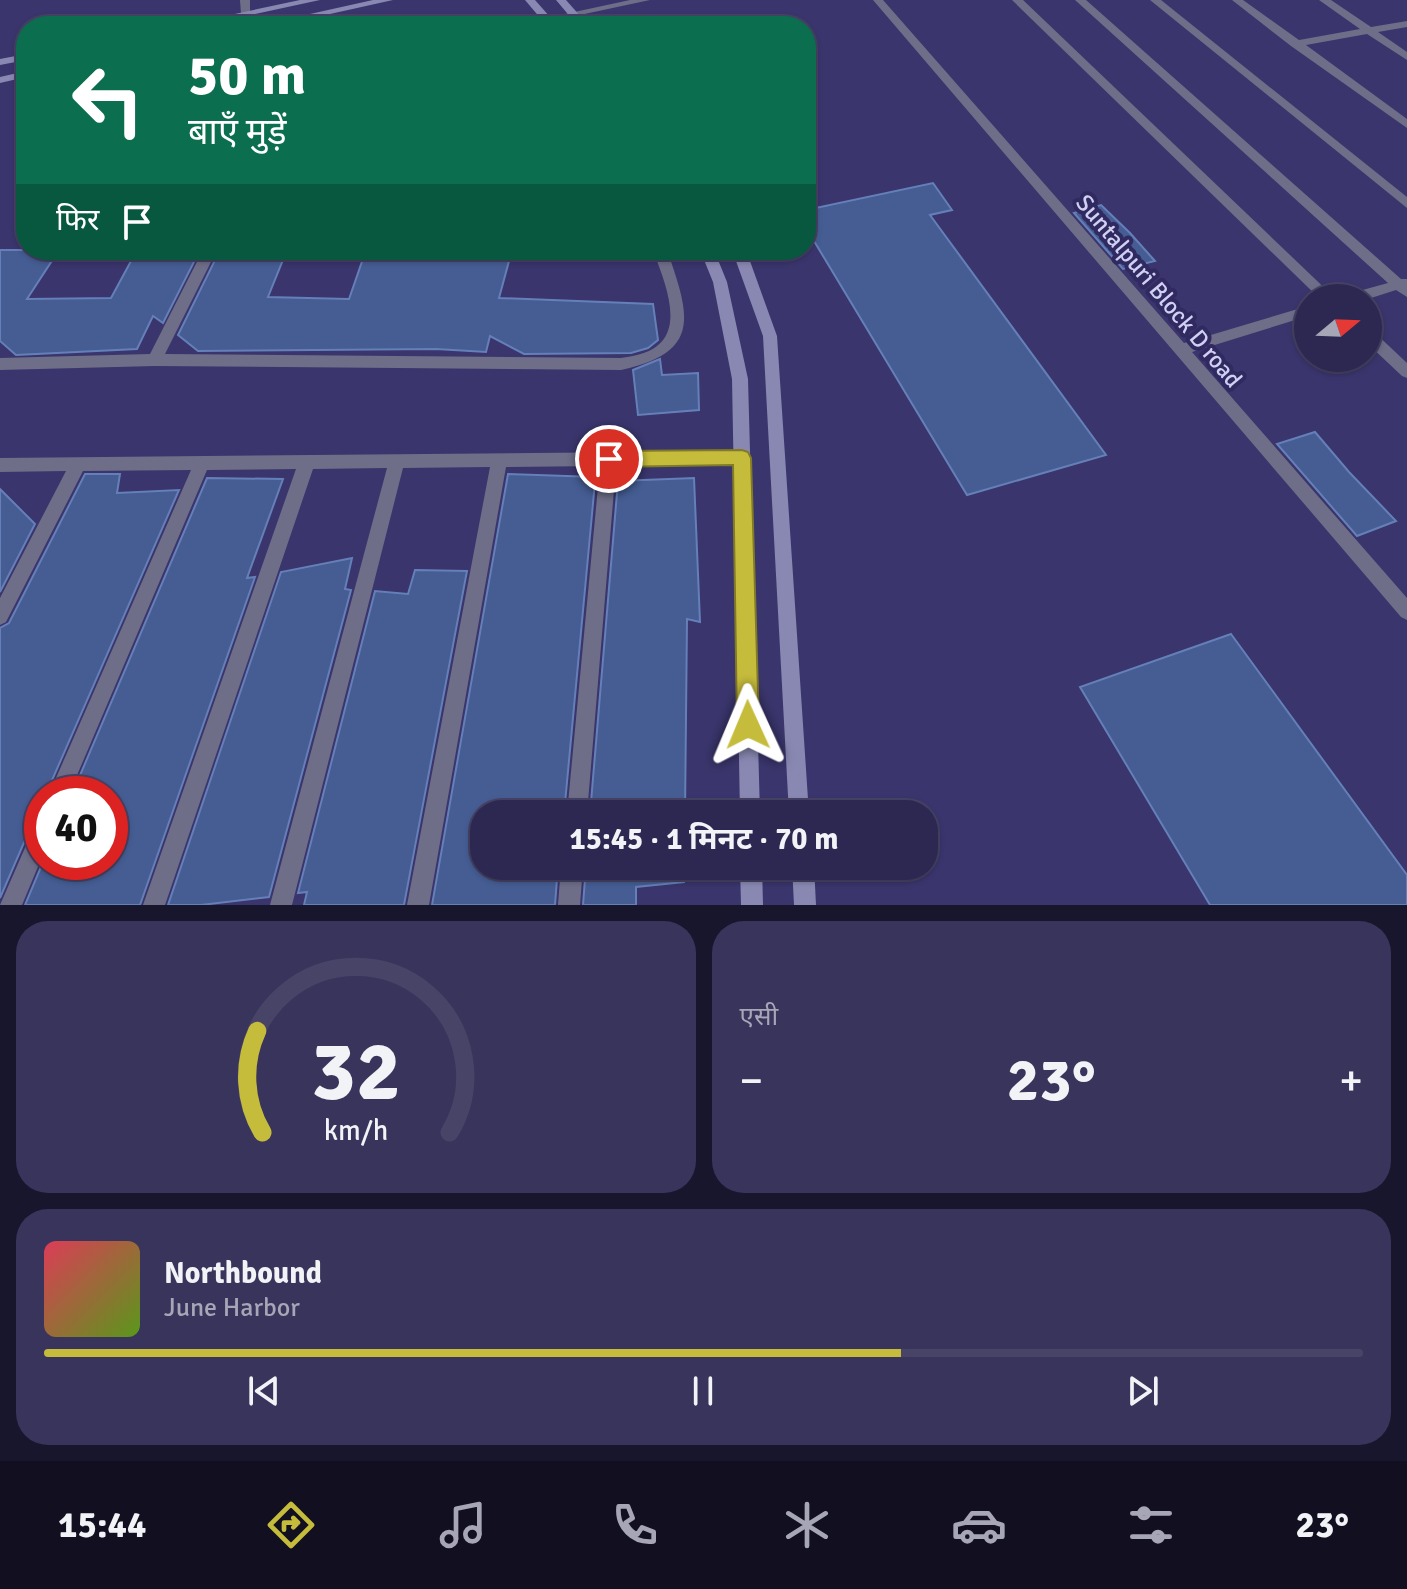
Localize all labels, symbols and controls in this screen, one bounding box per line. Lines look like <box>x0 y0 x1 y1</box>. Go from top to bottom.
text: 50 m <box>188 41 306 110</box>
icon: left <box>56 48 160 152</box>
text: बाएँ मुड़ें <box>188 110 287 155</box>
street label: Suntalpuri Block D road <box>1069 188 1249 394</box>
icon: arrive <box>115 200 159 244</box>
text: फिर <box>56 202 99 239</box>
north arrow <box>1294 284 1382 372</box>
map controls <box>1294 284 1382 372</box>
pin <box>575 425 643 493</box>
icon: arrive <box>587 437 631 481</box>
position arrow <box>706 683 790 767</box>
speed limit sign: 40 <box>24 776 128 880</box>
text: 15:45 · 1 मिनट · 70 m <box>570 821 838 858</box>
text: एसी <box>740 1001 778 1033</box>
text: 32 <box>311 1021 401 1123</box>
text: 23° <box>1007 1044 1096 1118</box>
text: − <box>740 1054 763 1108</box>
text: + <box>1339 1054 1363 1108</box>
text: km/h <box>323 1113 388 1148</box>
text: Northbound <box>164 1255 322 1292</box>
text: June Harbor <box>164 1292 300 1324</box>
icon: previous <box>242 1369 286 1413</box>
icon: pause <box>681 1369 725 1413</box>
icon: next <box>1121 1369 1165 1413</box>
icon: directions <box>263 1497 319 1553</box>
icon: music <box>435 1497 491 1553</box>
icon: phone <box>607 1497 663 1553</box>
icon: climate <box>779 1497 835 1553</box>
icon: car <box>951 1497 1007 1553</box>
icon: filters <box>1123 1497 1179 1553</box>
text: 15:44 <box>58 1503 146 1548</box>
text: 23° <box>1296 1503 1349 1548</box>

